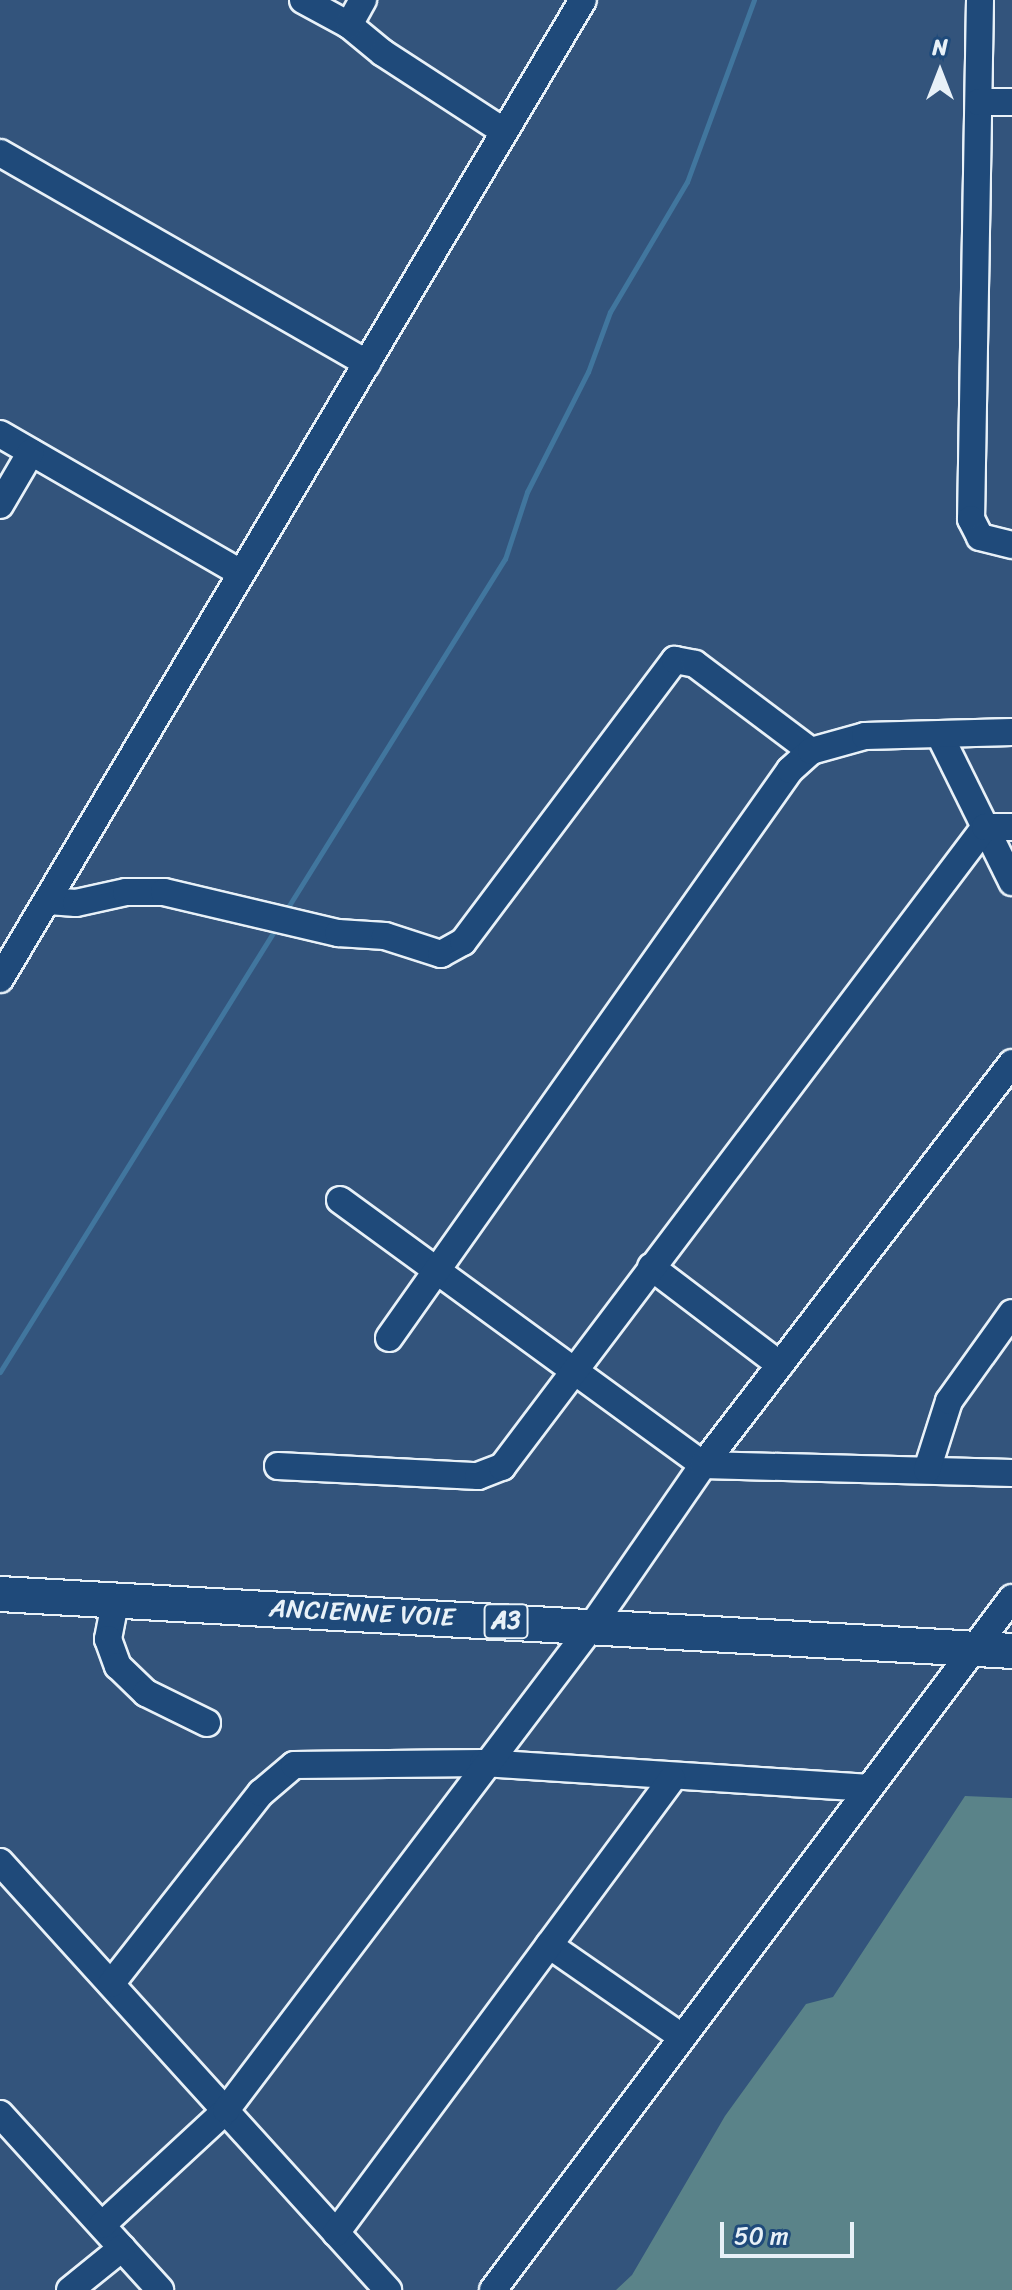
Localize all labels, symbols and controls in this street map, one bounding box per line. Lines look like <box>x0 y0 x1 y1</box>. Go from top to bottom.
text: N <box>932 28 948 67</box>
north arrow <box>900 32 980 112</box>
street label: ANCIENNE VOIE <box>268 1593 456 1633</box>
road number: A3 <box>482 1601 530 1641</box>
scale bar <box>724 2206 858 2256</box>
text: 50 m <box>734 2215 789 2257</box>

